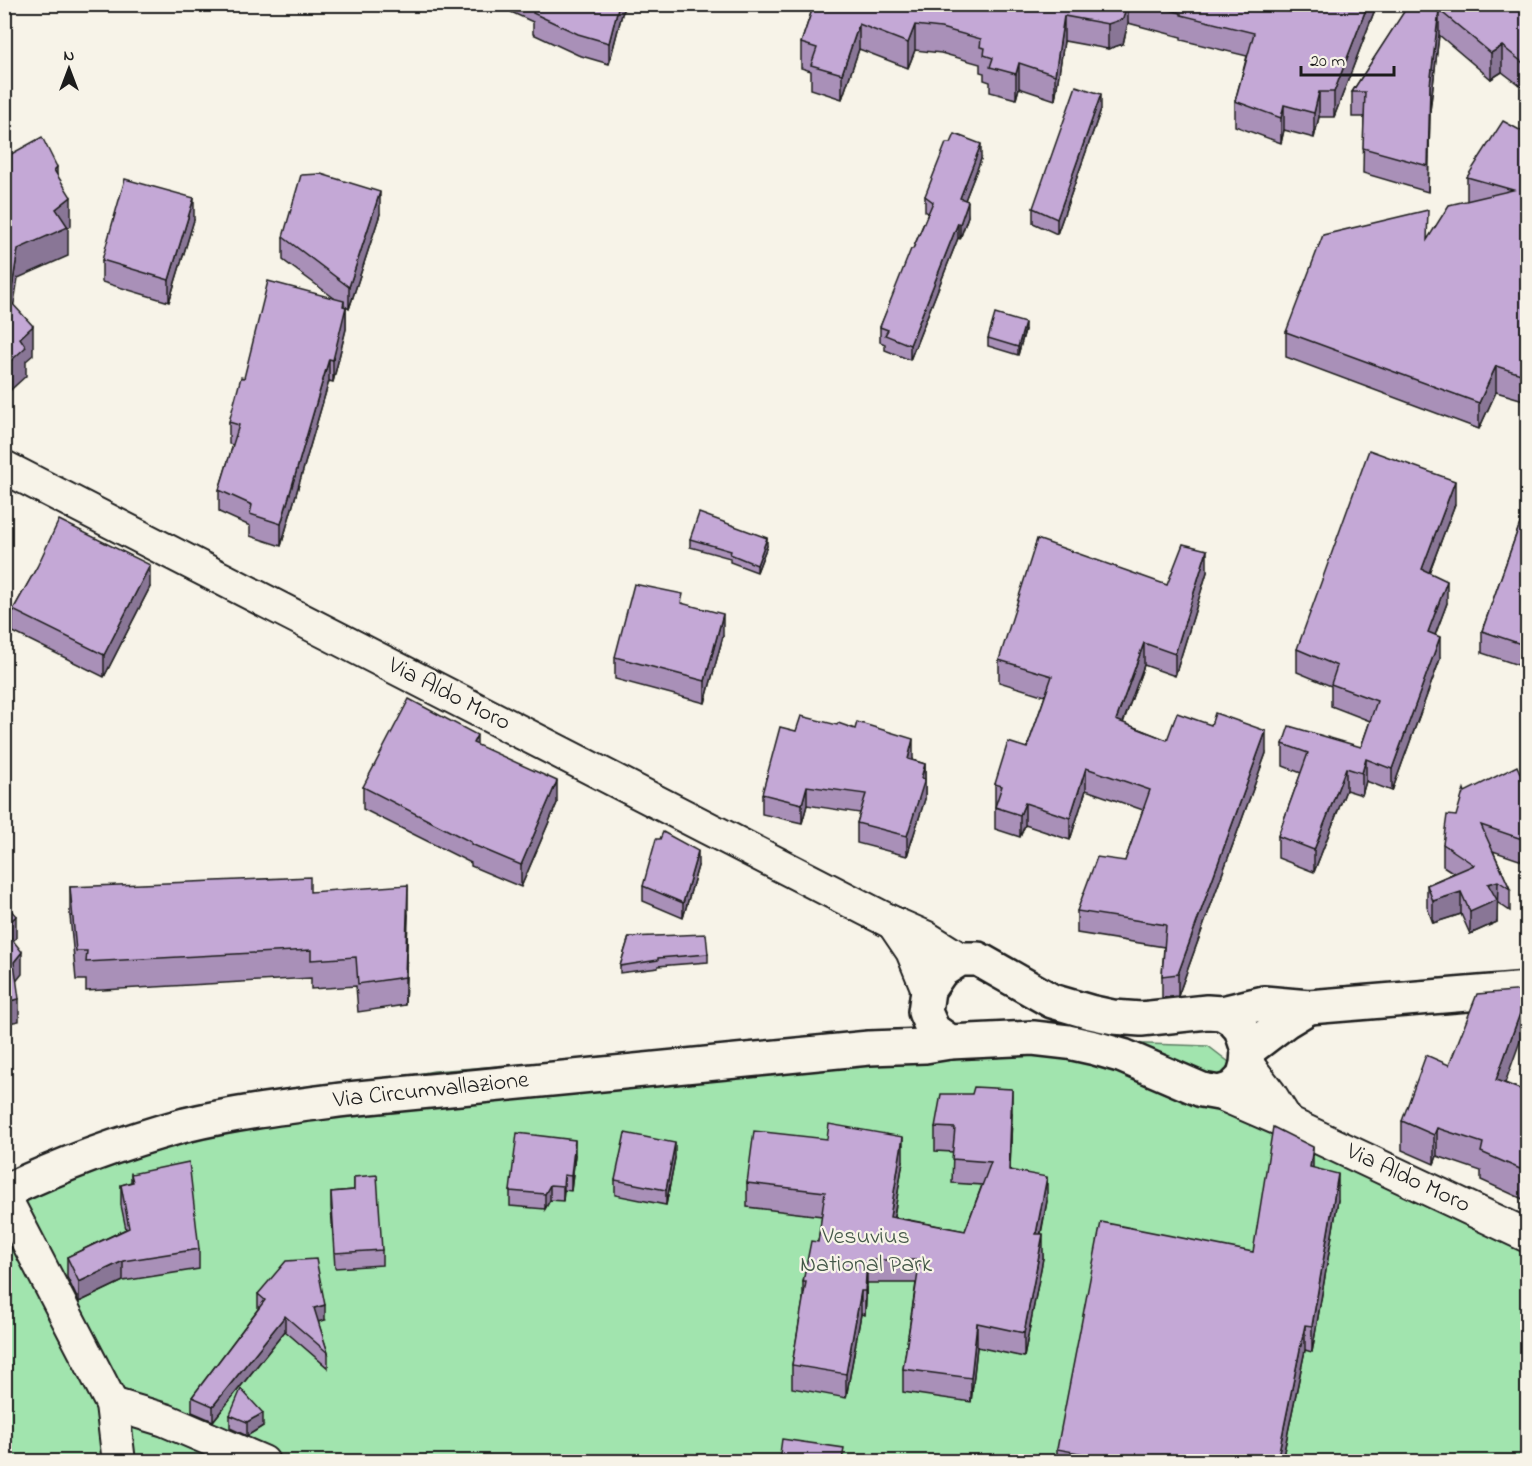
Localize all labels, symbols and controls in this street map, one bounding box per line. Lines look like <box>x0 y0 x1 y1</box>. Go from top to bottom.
north arrow <box>39 39 99 99</box>
scale bar <box>1301 39 1394 77</box>
text: N <box>64 44 75 68</box>
text: 20 m <box>1310 49 1345 75</box>
street label: Via Aldo Moro <box>381 649 516 741</box>
street label: Via Circumvallazione <box>331 1063 531 1119</box>
street label: Via Aldo Moro <box>1339 1135 1476 1223</box>
park label: Vesuvius National Park <box>800 1220 933 1283</box>

